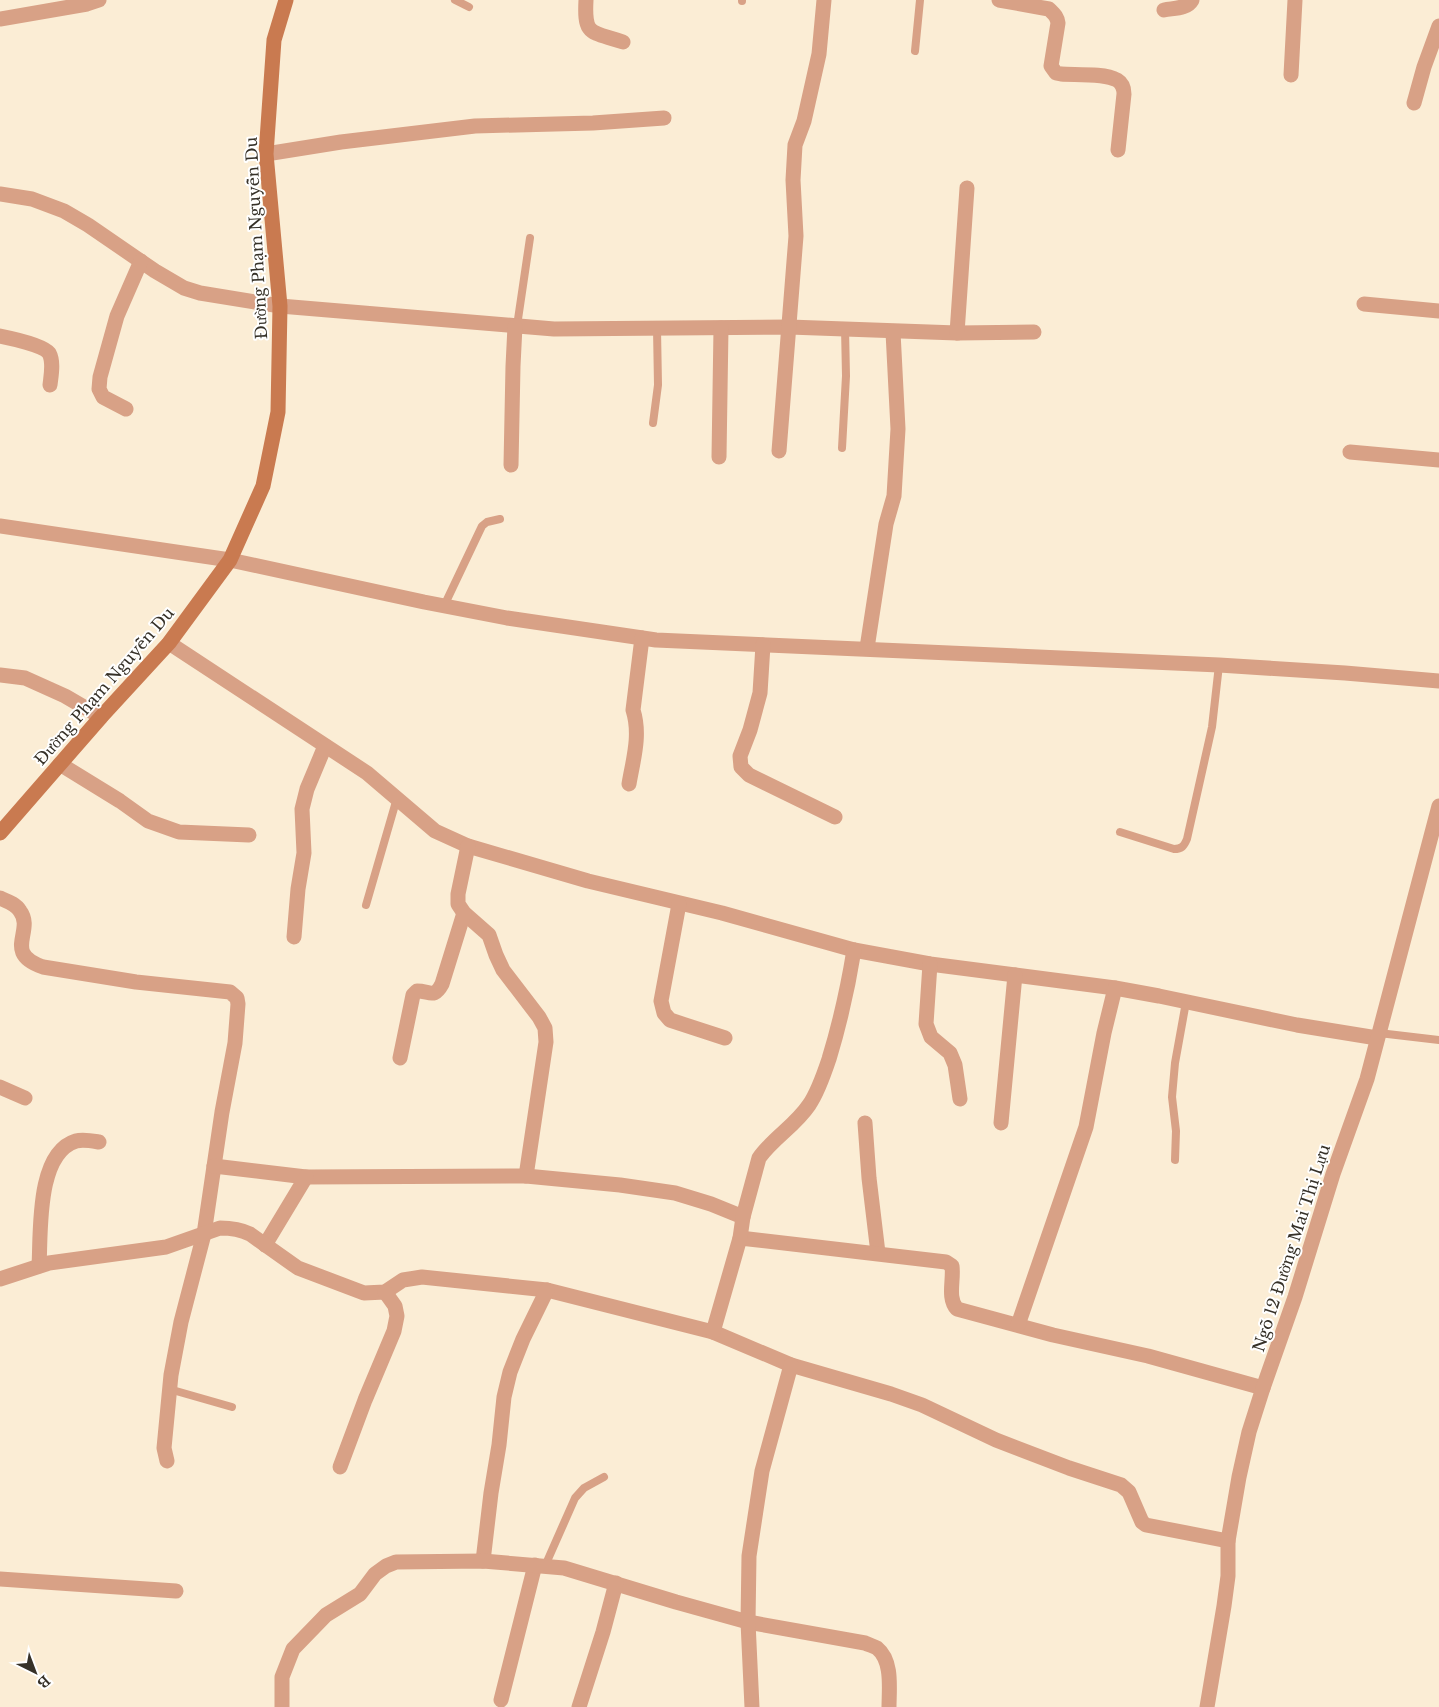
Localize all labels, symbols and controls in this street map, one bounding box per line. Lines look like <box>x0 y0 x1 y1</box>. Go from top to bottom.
street label: Đường Phạm Nguyễn Du <box>241 136 271 340</box>
street label: Đường Phạm Nguyễn Du <box>30 603 178 769</box>
street label: Ngõ 12 Đường Mai Thị Lựu <box>1248 1141 1334 1354</box>
north arrow <box>10 1647 60 1697</box>
text: B <box>34 1671 54 1692</box>

